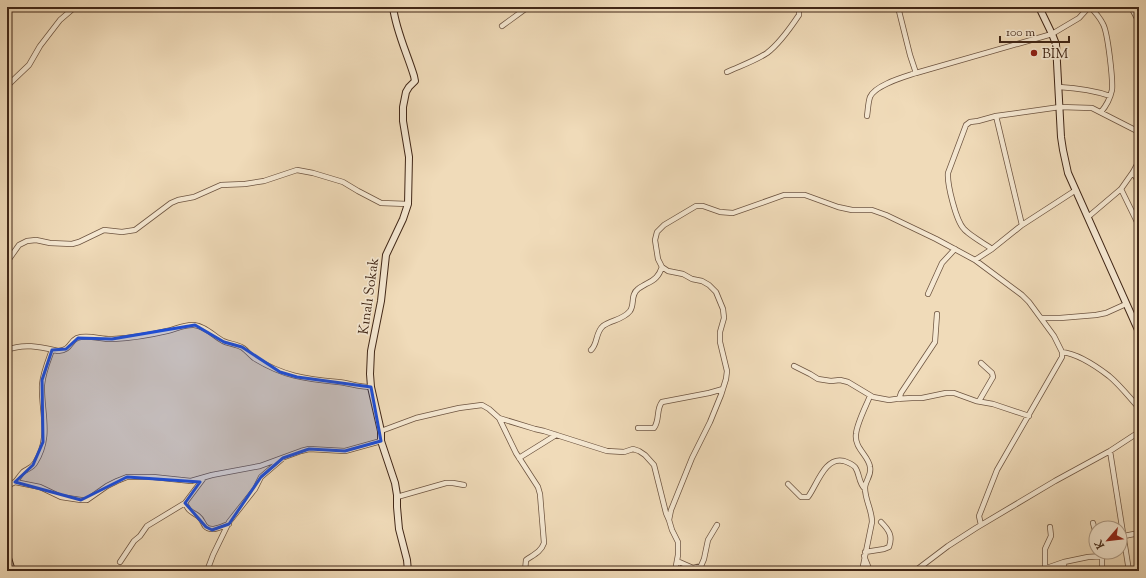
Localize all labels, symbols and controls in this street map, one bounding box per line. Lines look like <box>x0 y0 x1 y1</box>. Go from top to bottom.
scale bar <box>1000 18 1069 44</box>
text: 100 m <box>1006 24 1035 42</box>
place label: BİM <box>1042 45 1068 65</box>
marker: BİM <box>1029 48 1039 58</box>
street label: Kınalı Sokak <box>355 256 385 336</box>
north arrow <box>1088 520 1128 560</box>
text: K <box>1091 537 1109 552</box>

